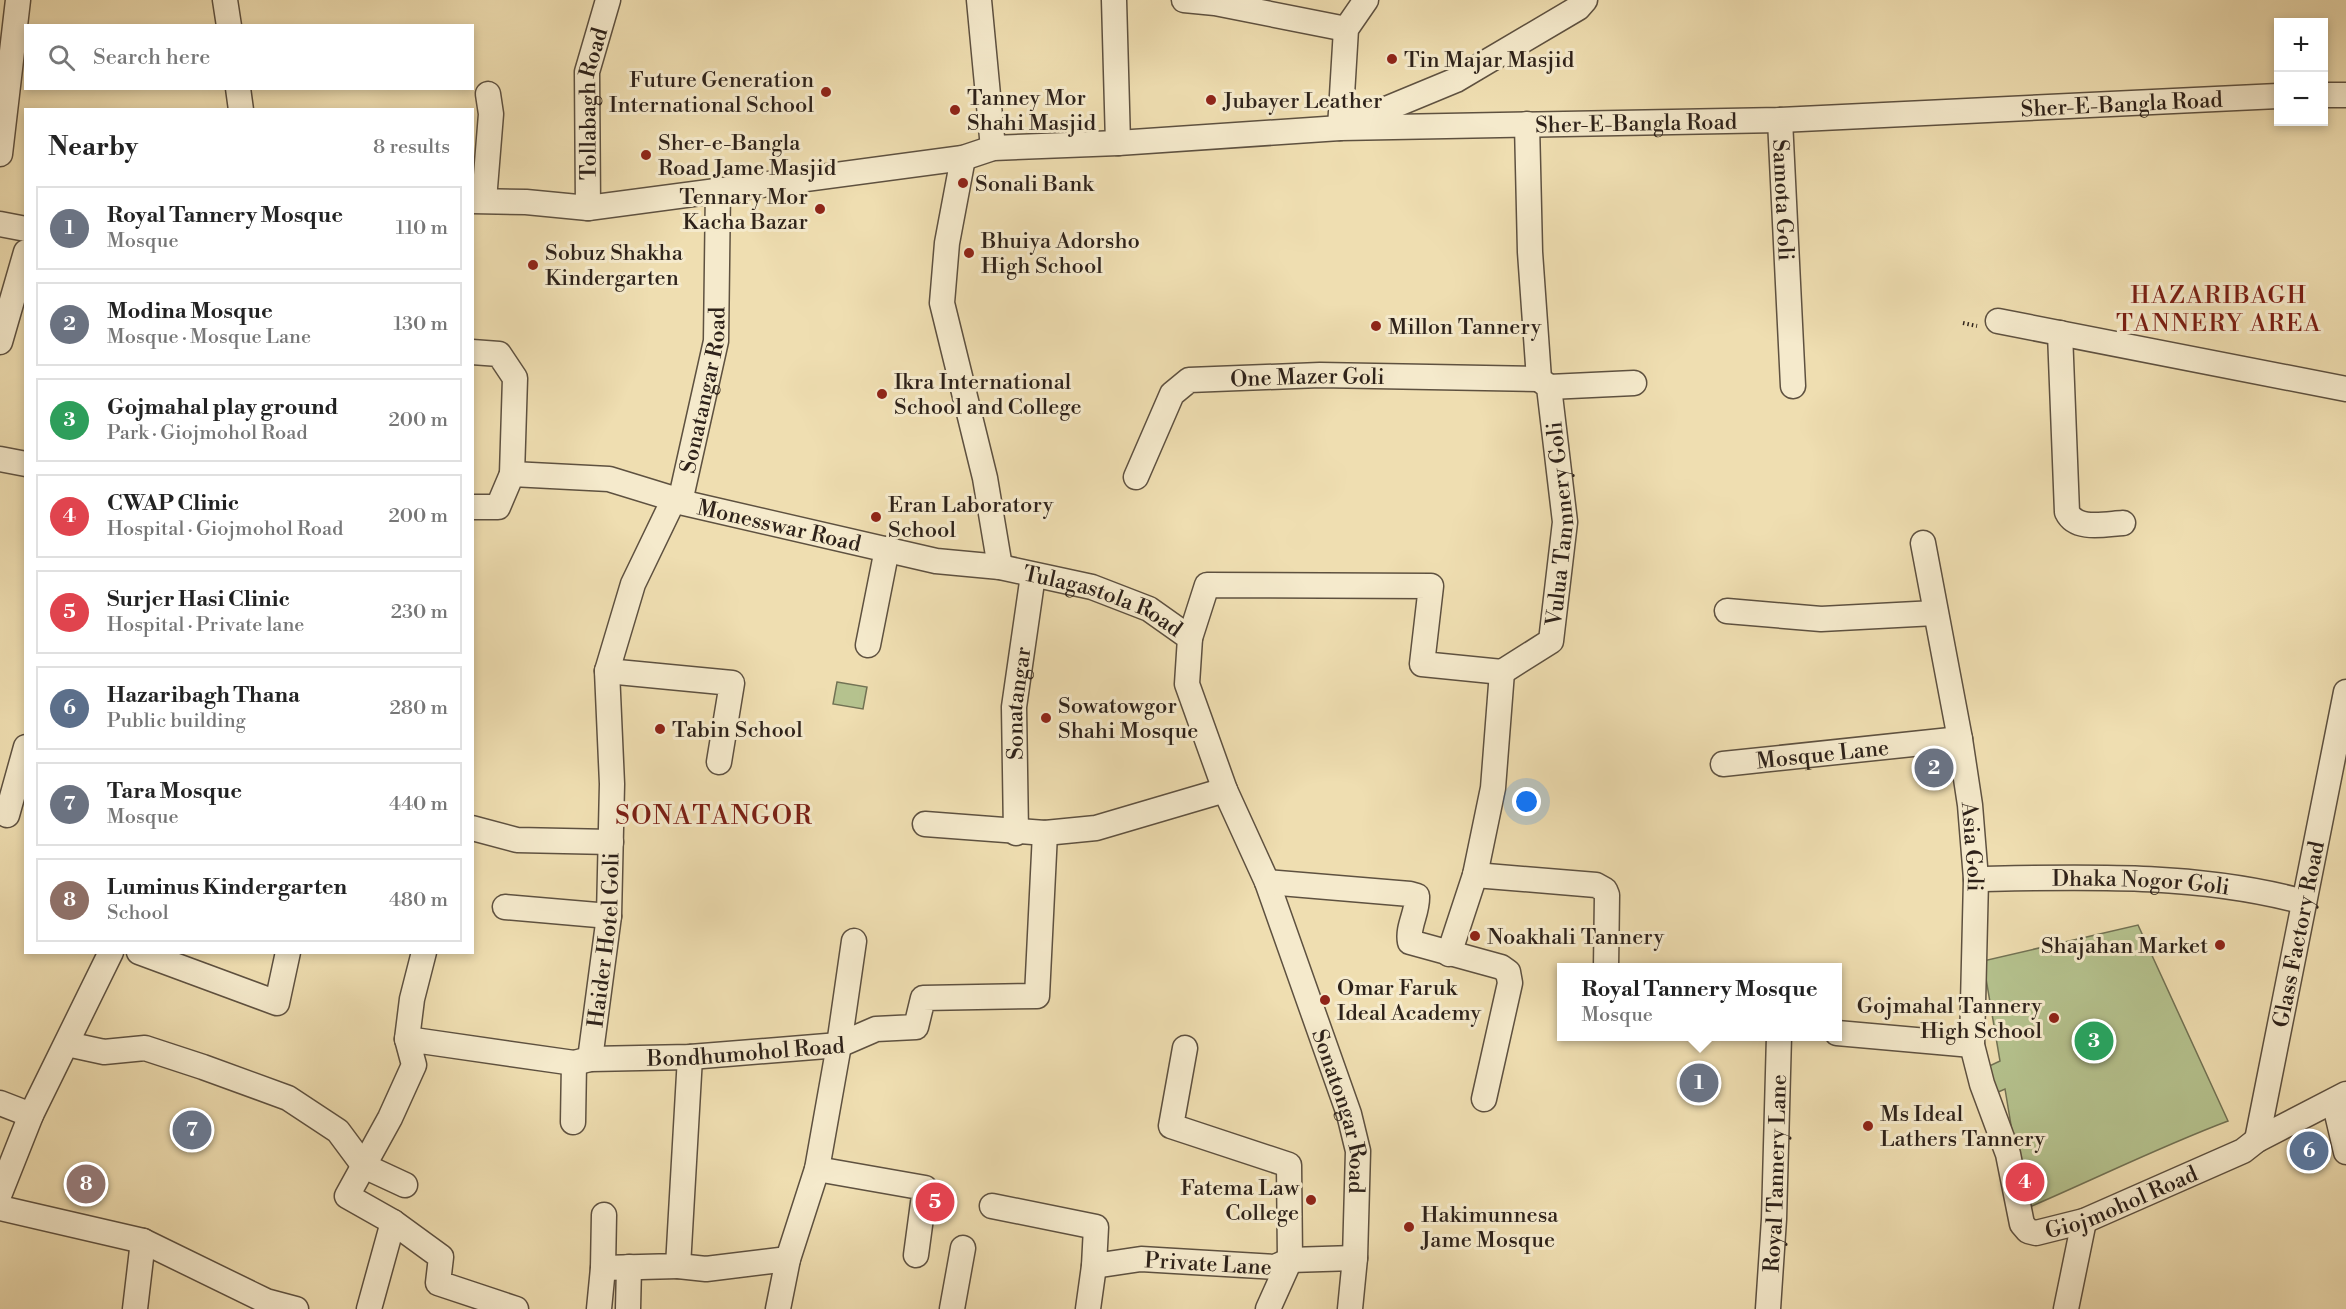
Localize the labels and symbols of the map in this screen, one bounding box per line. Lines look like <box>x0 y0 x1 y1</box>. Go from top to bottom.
street label: Tollabagh Road <box>574 24 614 180</box>
place label: Tin Majar Masjid <box>1404 47 1575 74</box>
marker: Tin Majar Masjid <box>1385 52 1399 66</box>
place label: Future Generation International School <box>609 67 814 119</box>
marker: Future Generation International School <box>819 85 833 99</box>
place label: Tanney Mor Shahi Masjid <box>967 85 1097 137</box>
street label: Sher-E-Bangla Road <box>2020 87 2224 123</box>
place label: Jubayer Leather <box>1222 88 1383 115</box>
marker: Jubayer Leather <box>1204 93 1218 107</box>
marker: Tanney Mor Shahi Masjid <box>948 103 962 117</box>
street label: Sher-E-Bangla Road <box>1535 109 1738 139</box>
place label: Sher-e-Bangla Road Jame Masjid <box>658 130 837 182</box>
street label: Samota Goli <box>1766 139 1799 261</box>
marker: Sher-e-Bangla Road Jame Masjid <box>639 148 653 162</box>
place label: Sonali Bank <box>975 171 1095 198</box>
marker: Sonali Bank <box>956 176 970 190</box>
place label: Tennary Mor Kacha Bazar <box>679 184 808 236</box>
marker: Tennary Mor Kacha Bazar <box>813 202 827 216</box>
place label: Bhuiya Adorsho High School <box>980 228 1140 280</box>
place label: Sobuz Shakha Kindergarten <box>545 240 684 292</box>
marker: Bhuiya Adorsho High School <box>962 246 976 260</box>
marker: Sobuz Shakha Kindergarten <box>526 258 540 272</box>
district label: HAZARIBAGH TANNERY AREA <box>2116 281 2322 339</box>
street label: Sonatangar Road <box>675 306 731 476</box>
place label: Millon Tannery <box>1388 314 1542 341</box>
marker: Millon Tannery <box>1369 319 1383 333</box>
street label: One Mazer Goli <box>1230 363 1385 393</box>
place label: Ikra International School and College <box>894 369 1082 421</box>
marker: Ikra International School and College <box>875 387 889 401</box>
street label: Vulua Tannnery Goli <box>1541 420 1580 629</box>
place label: Eran Laboratory School <box>888 492 1054 544</box>
street label: Monesswar Road <box>694 494 864 558</box>
marker: Eran Laboratory School <box>869 510 883 524</box>
street label: Tulagastola Road <box>1021 560 1188 644</box>
street label: Sonatangar <box>1002 645 1038 760</box>
place label: Sowatowgor Shahi Mosque <box>1058 693 1198 745</box>
marker: Sowatowgor Shahi Mosque <box>1039 711 1053 725</box>
place label: Tabin School <box>672 717 803 744</box>
marker: Tabin School <box>653 722 667 736</box>
street label: Mosque Lane <box>1755 735 1890 775</box>
pin: 2 <box>1914 746 1954 790</box>
your location <box>1512 787 1541 816</box>
district label: SONATANGOR <box>615 800 813 832</box>
street label: Asia Goli <box>1955 800 1988 892</box>
street label: Glass Factory Road <box>2268 838 2331 1030</box>
street label: Haider Hotel Goli <box>582 852 625 1029</box>
street label: Dhaka Nogor Goli <box>2052 866 2231 902</box>
place label: Noakhali Tannery <box>1487 924 1665 951</box>
marker: Noakhali Tannery <box>1468 929 1482 943</box>
place label: Shajahan Market <box>2041 933 2208 960</box>
marker: Shajahan Market <box>2213 938 2227 952</box>
place label: Omar Faruk Ideal Academy <box>1337 975 1482 1027</box>
marker: Omar Faruk Ideal Academy <box>1318 993 1332 1007</box>
place label: Gojmahal Tannery High School <box>1857 993 2042 1045</box>
marker: Gojmahal Tannery High School <box>2047 1011 2061 1025</box>
pin: 3 <box>2074 1018 2114 1064</box>
street label: Sonatongar Road <box>1305 1026 1371 1194</box>
street label: Bondhumohol Road <box>646 1033 846 1073</box>
pin: 1 <box>1680 1060 1718 1106</box>
street label: Royal Tannery Lane <box>1758 1074 1793 1273</box>
place label: Ms Ideal Lathers Tannery <box>1880 1101 2046 1153</box>
pin: 7 <box>172 1108 212 1152</box>
marker: Ms Ideal Lathers Tannery <box>1861 1119 1875 1133</box>
pin: 6 <box>2290 1128 2328 1174</box>
pin: 4 <box>2006 1160 2044 1204</box>
street label: Giojmohol Road <box>2042 1160 2203 1245</box>
pin: 8 <box>66 1162 106 1206</box>
place label: Fatema Law College <box>1180 1175 1300 1227</box>
pin: 5 <box>916 1180 954 1224</box>
marker: Fatema Law College <box>1304 1193 1318 1207</box>
place label: Hakimunnesa Jame Mosque <box>1420 1202 1559 1254</box>
marker: Hakimunnesa Jame Mosque <box>1402 1220 1416 1234</box>
street label: Private Lane <box>1144 1247 1273 1282</box>

